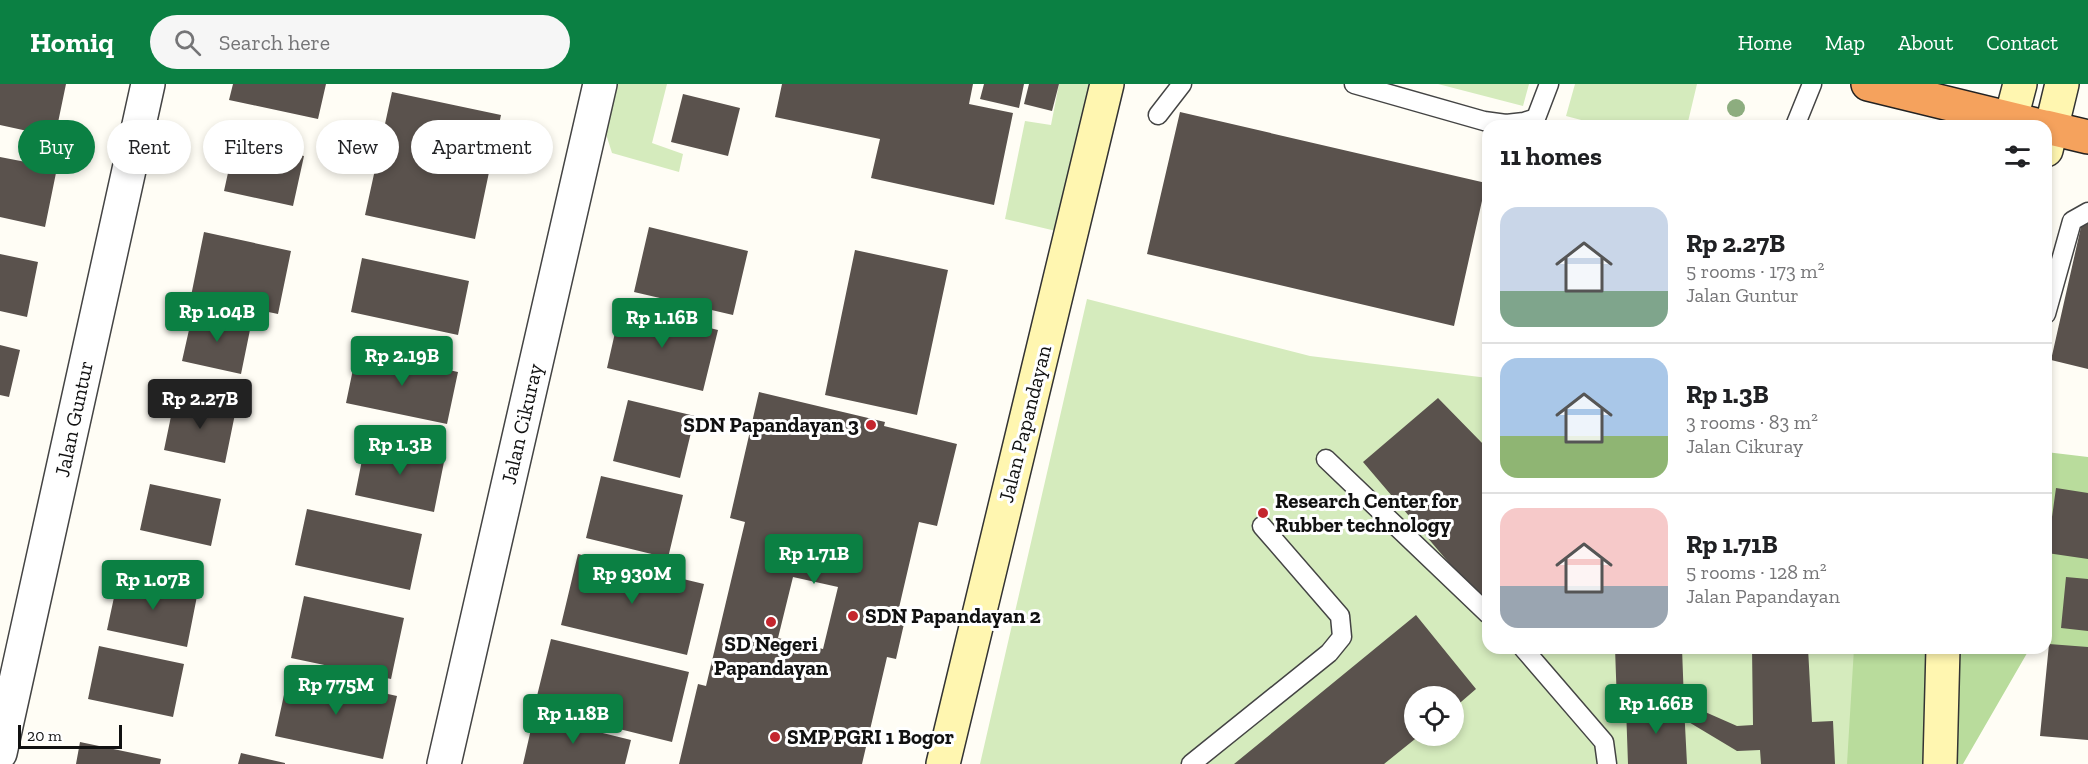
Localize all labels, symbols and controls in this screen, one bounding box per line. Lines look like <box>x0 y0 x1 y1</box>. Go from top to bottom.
search box <box>150 15 570 69</box>
text: Homiq <box>30 26 114 59</box>
icon: search <box>171 26 204 59</box>
text: Search here <box>219 29 330 56</box>
text: Home <box>1738 30 1792 55</box>
text: Map <box>1825 30 1865 55</box>
text: About <box>1898 30 1953 55</box>
text: Contact <box>1986 30 2058 55</box>
chip: Buy <box>18 120 95 174</box>
chip: Rent <box>107 120 191 174</box>
chip: Filters <box>203 120 304 174</box>
chip: New <box>316 120 399 174</box>
chip: Apartment <box>411 120 553 174</box>
text: 11 homes <box>1500 140 1602 172</box>
icon: filters <box>2001 140 2034 173</box>
text: Rp 2.27B <box>1686 227 1785 259</box>
icon: home <box>1548 231 1620 303</box>
text: 5 rooms · 173 m² <box>1686 259 1824 283</box>
text: Jalan Guntur <box>1686 283 1799 307</box>
pin: Rp 1.04B <box>155 292 279 343</box>
pin: Rp 1.16B <box>600 298 724 349</box>
text: Rp 1.04B <box>179 299 255 323</box>
text: Rp 1.16B <box>626 305 698 329</box>
pin: Rp 2.19B <box>340 336 464 387</box>
street label: Jalan Papandayan <box>993 342 1056 505</box>
text: Rp 2.19B <box>365 343 439 367</box>
street label: Jalan Guntur <box>49 358 98 479</box>
street label: Jalan Cikuray <box>495 361 548 487</box>
text: Rp 1.3B <box>1686 378 1769 410</box>
pin: Rp 2.27B <box>138 379 262 430</box>
icon: home <box>1548 382 1620 454</box>
text: Rp 2.27B <box>162 386 238 410</box>
text: 3 rooms · 83 m² <box>1686 410 1818 434</box>
place label: SDN Papandayan 3 <box>683 412 859 437</box>
marker: SDN Papandayan 3 <box>864 418 878 432</box>
pin: Rp 1.3B <box>345 425 455 476</box>
text: Rp 1.3B <box>368 432 432 456</box>
text: Jalan Cikuray <box>1686 434 1803 458</box>
place label: Research Center for Rubber technology <box>1275 488 1459 537</box>
marker: Research Center for Rubber technology <box>1256 506 1270 520</box>
text: Rp 1.71B <box>1686 528 1778 560</box>
icon: home <box>1548 532 1620 604</box>
pin: Rp 1.71B <box>752 534 876 585</box>
text: Rp 1.71B <box>779 541 849 565</box>
pin: Rp 930M <box>577 554 687 605</box>
pin: Rp 1.07B <box>91 560 215 611</box>
text: 5 rooms · 128 m² <box>1686 560 1827 584</box>
text: Rp 930M <box>593 561 671 585</box>
text: Rp 1.07B <box>116 567 190 591</box>
text: Jalan Papandayan <box>1686 584 1840 608</box>
place label: SDN Papandayan 2 <box>865 603 1041 628</box>
marker: SDN Papandayan 2 <box>846 609 860 623</box>
marker: SD Negeri Papandayan <box>764 615 778 629</box>
place label: SD Negeri Papandayan <box>714 631 829 680</box>
pin: Rp 775M <box>281 665 391 716</box>
text: Rp 775M <box>298 672 374 696</box>
pin: Rp 1.66B <box>1594 684 1718 735</box>
map controls <box>1404 686 1464 746</box>
button: locate <box>1404 686 1464 746</box>
text: Rp 1.66B <box>1619 691 1693 715</box>
pin: Rp 1.18B <box>511 694 635 745</box>
text: Rp 1.18B <box>537 701 609 725</box>
scale bar <box>18 722 122 750</box>
place label: SMP PGRI 1 Bogor <box>787 724 954 749</box>
text: 20 m <box>27 726 62 745</box>
marker: SMP PGRI 1 Bogor <box>768 730 782 744</box>

